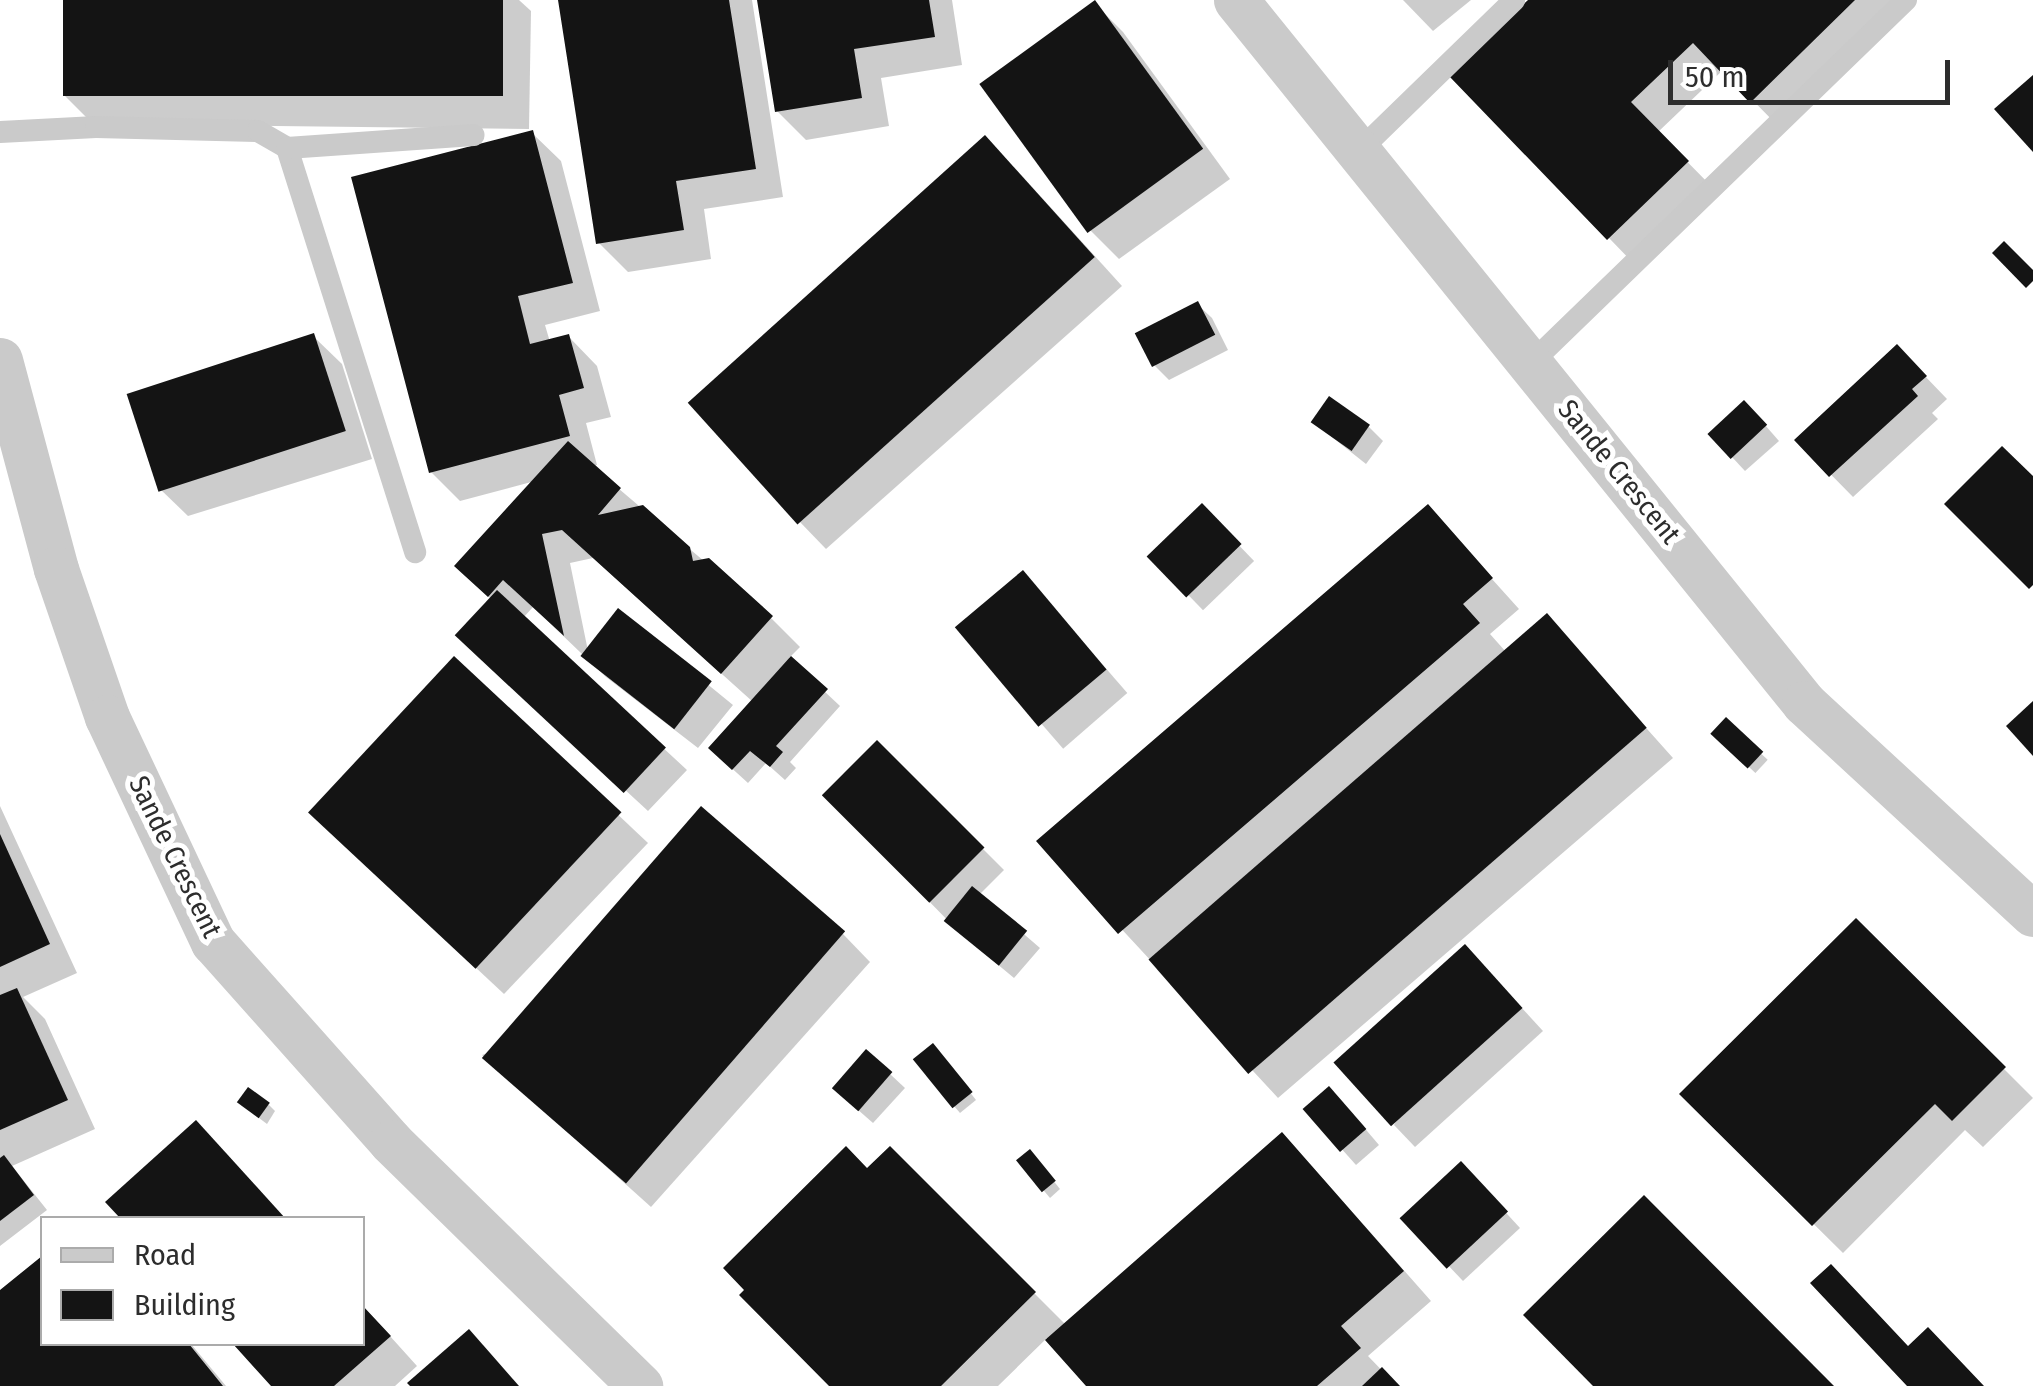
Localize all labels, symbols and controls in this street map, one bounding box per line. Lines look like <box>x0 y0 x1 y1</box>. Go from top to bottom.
scale bar <box>1673 40 1956 102</box>
text: 50 m <box>1685 59 1745 95</box>
street label: Sande Crescent <box>1551 393 1687 551</box>
street label: Sande Crescent <box>121 771 229 943</box>
legend <box>40 1216 365 1346</box>
text: Road <box>134 1237 196 1273</box>
text: Building <box>134 1287 235 1323</box>

